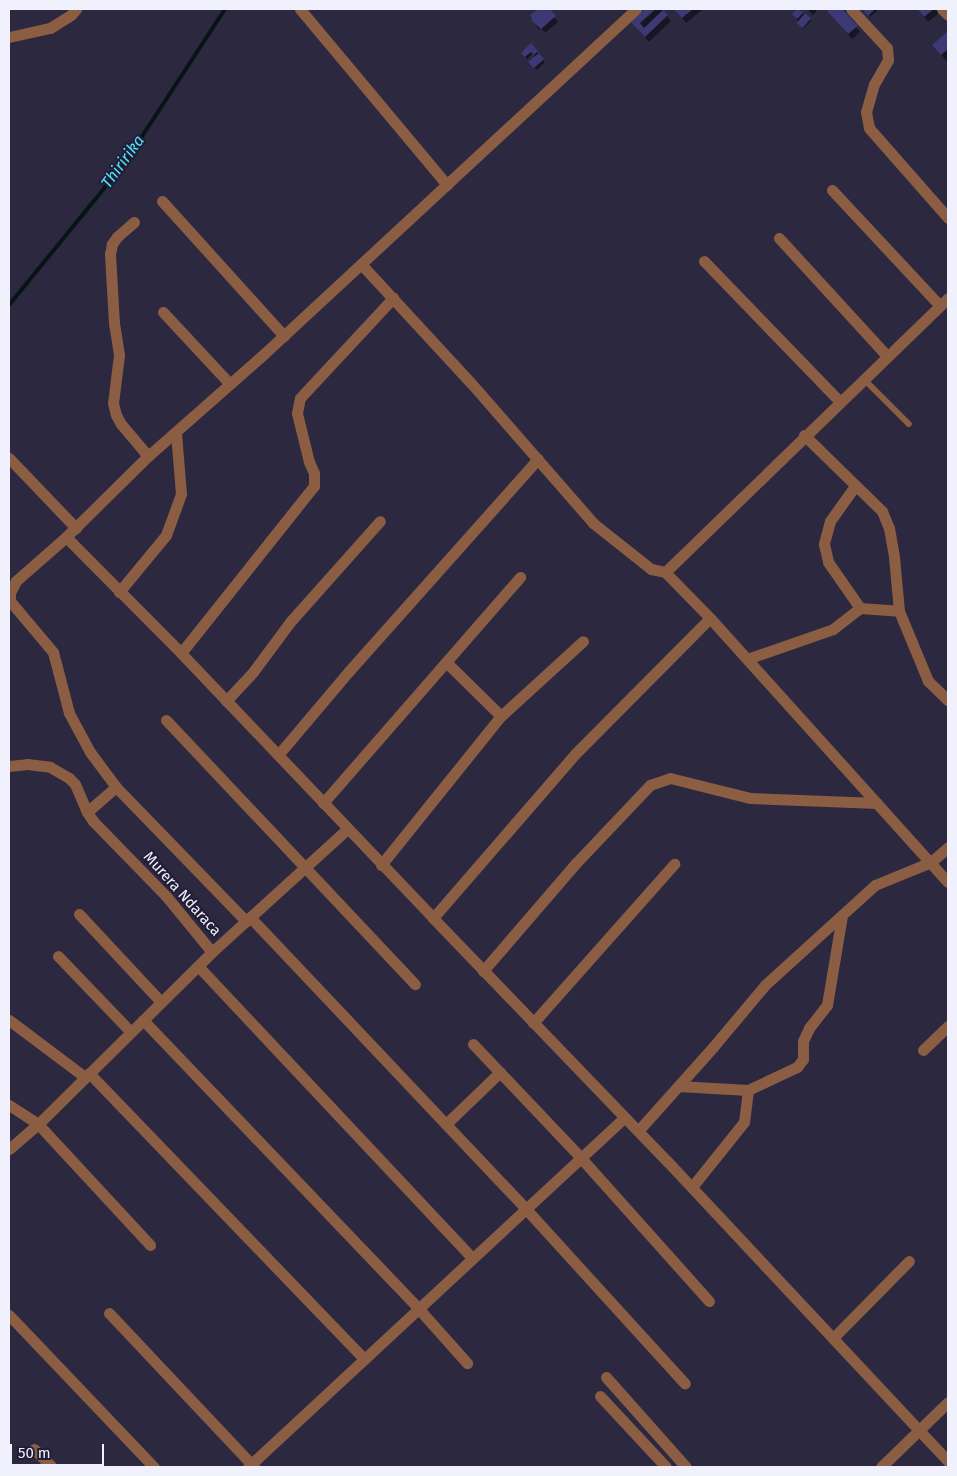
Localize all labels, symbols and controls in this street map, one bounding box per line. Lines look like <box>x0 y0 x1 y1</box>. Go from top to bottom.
water label: Thiririka <box>97 132 149 192</box>
street label: Murera Ndaraca <box>139 848 225 940</box>
scale bar <box>12 1434 106 1466</box>
text: 50 m <box>18 1444 51 1462</box>

